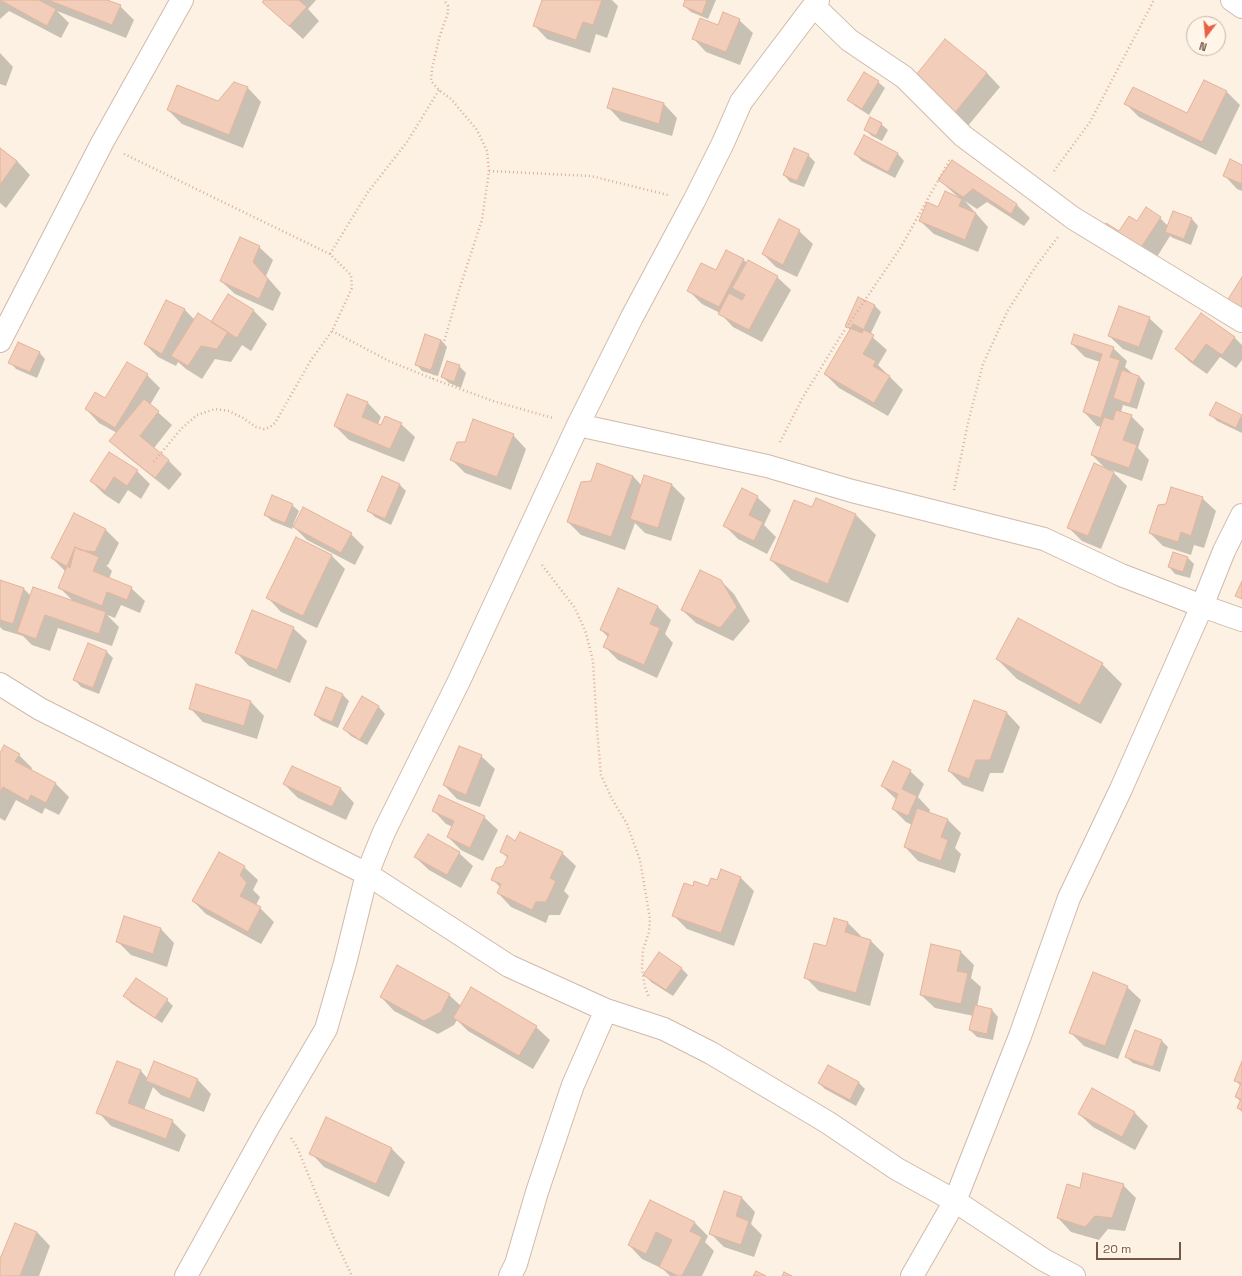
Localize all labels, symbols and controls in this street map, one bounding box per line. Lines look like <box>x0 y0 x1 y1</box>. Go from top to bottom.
north arrow <box>1186 16 1226 56</box>
text: N <box>1197 39 1208 54</box>
scale bar <box>1098 1234 1183 1260</box>
text: 20 m <box>1103 1241 1131 1257</box>

